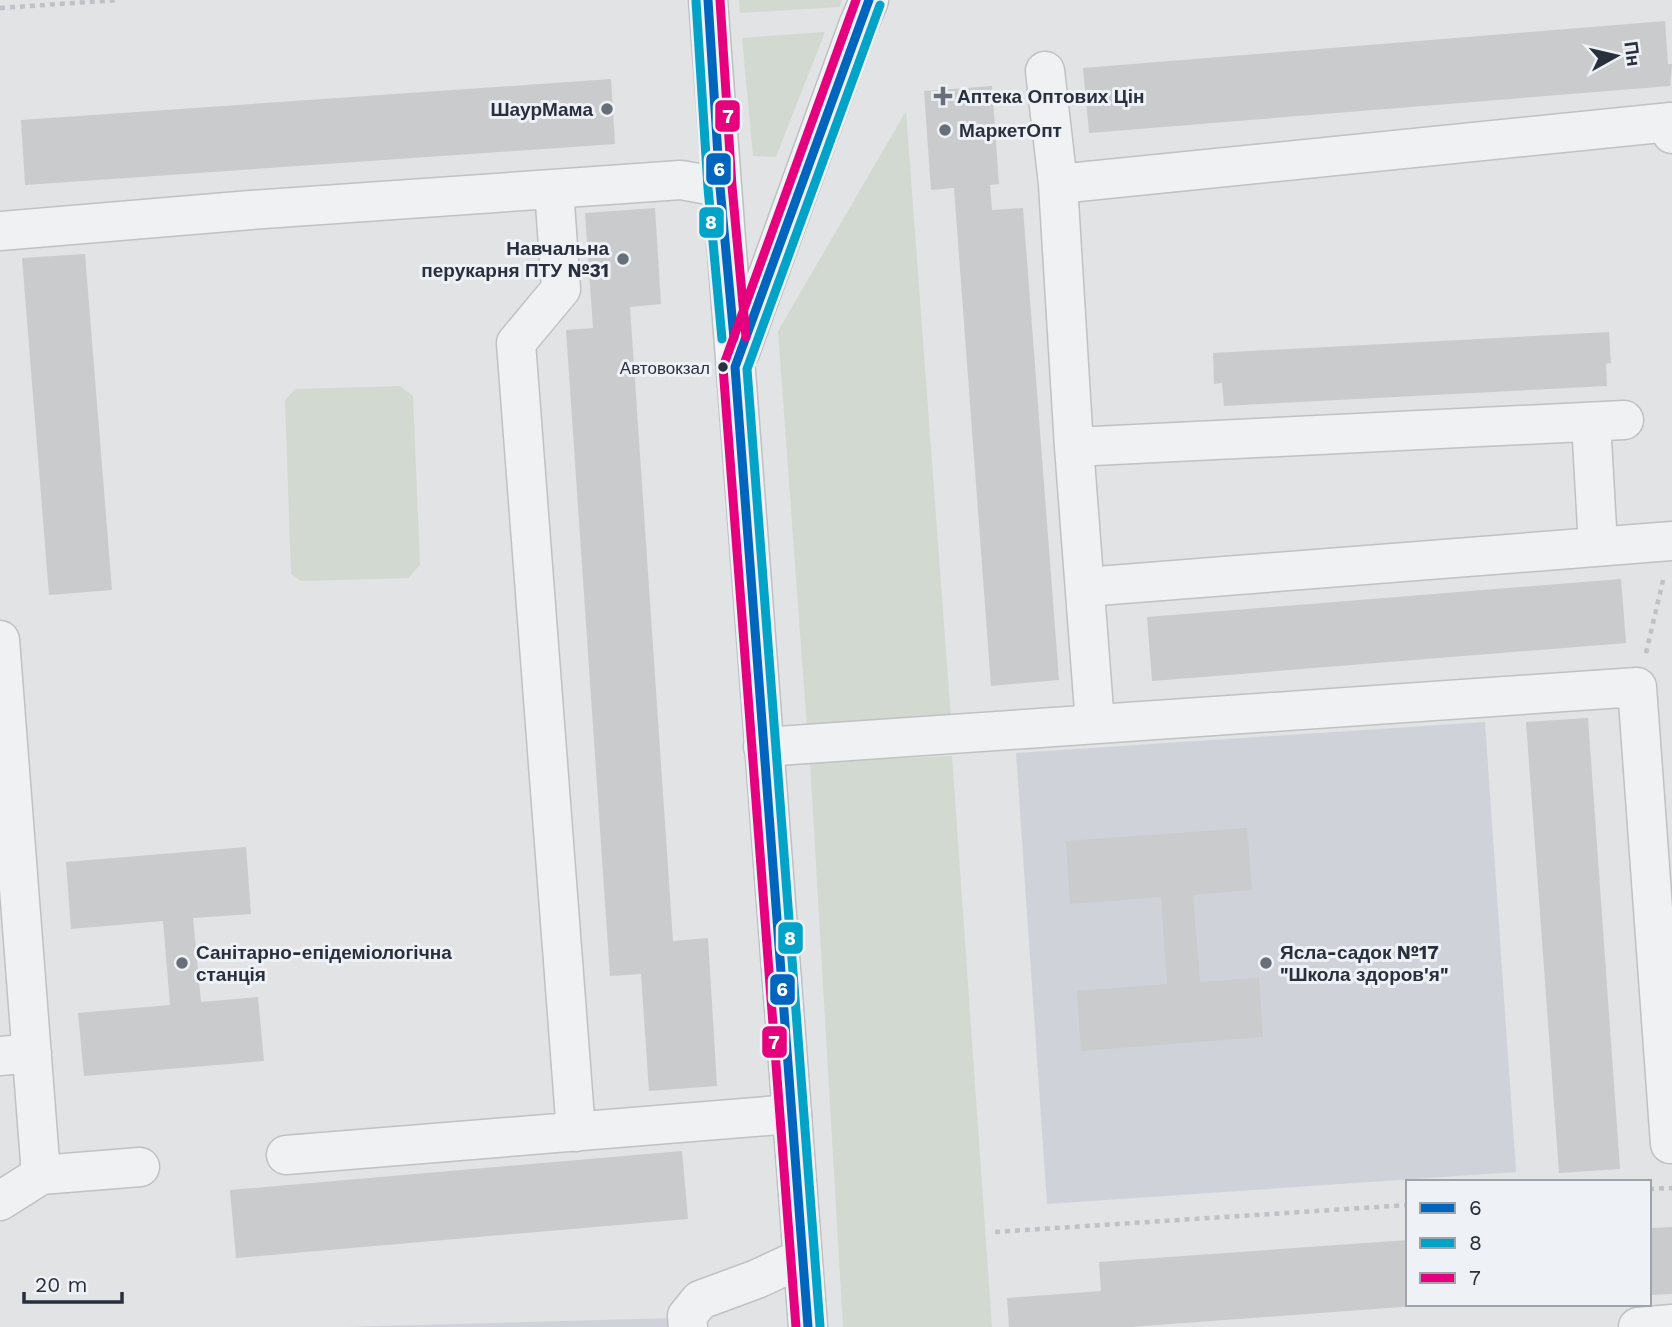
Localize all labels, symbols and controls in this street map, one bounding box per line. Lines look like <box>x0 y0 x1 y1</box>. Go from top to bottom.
north arrow <box>1581 21 1651 91</box>
text: Пн <box>1619 40 1645 68</box>
place label: Аптека Оптових Цін <box>957 85 1145 108</box>
marker: Аптека Оптових Цін <box>935 88 951 104</box>
place label: ШаурМама <box>490 98 593 121</box>
line badge: 7 <box>714 99 741 133</box>
marker: ШаурМама <box>599 101 615 117</box>
text: 7 <box>722 105 734 128</box>
place label: МаркетОпт <box>959 119 1062 142</box>
marker: МаркетОпт <box>937 122 953 138</box>
line badge: 6 <box>705 152 732 186</box>
text: 6 <box>713 158 725 181</box>
line badge: 8 <box>698 206 725 239</box>
text: 8 <box>705 211 717 234</box>
place label: Навчальна перукарня ПТУ №31 <box>421 237 609 282</box>
marker: Навчальна перукарня ПТУ №31 <box>615 251 631 267</box>
place label: Автовокзал <box>620 358 710 378</box>
marker: Автовокзал <box>716 360 730 374</box>
line badge: 8 <box>777 921 804 955</box>
text: 8 <box>784 927 796 950</box>
place label: Санітарно-епідеміологічна станція <box>196 941 452 986</box>
place label: Ясла-садок №17 "Школа здоров'я" <box>1280 941 1448 986</box>
marker: Санітарно-епідеміологічна станція <box>174 955 190 971</box>
marker: Ясла-садок №17 "Школа здоров'я" <box>1258 955 1274 971</box>
line badge: 6 <box>769 973 796 1006</box>
text: 6 <box>776 978 788 1001</box>
line badge: 7 <box>761 1025 788 1059</box>
text: 7 <box>768 1031 780 1054</box>
legend <box>1406 1180 1651 1306</box>
text: 6 <box>1469 1195 1482 1220</box>
text: 8 <box>1469 1230 1482 1255</box>
scale bar <box>24 1260 122 1304</box>
text: 7 <box>1469 1265 1481 1290</box>
text: 20 m <box>35 1272 87 1297</box>

